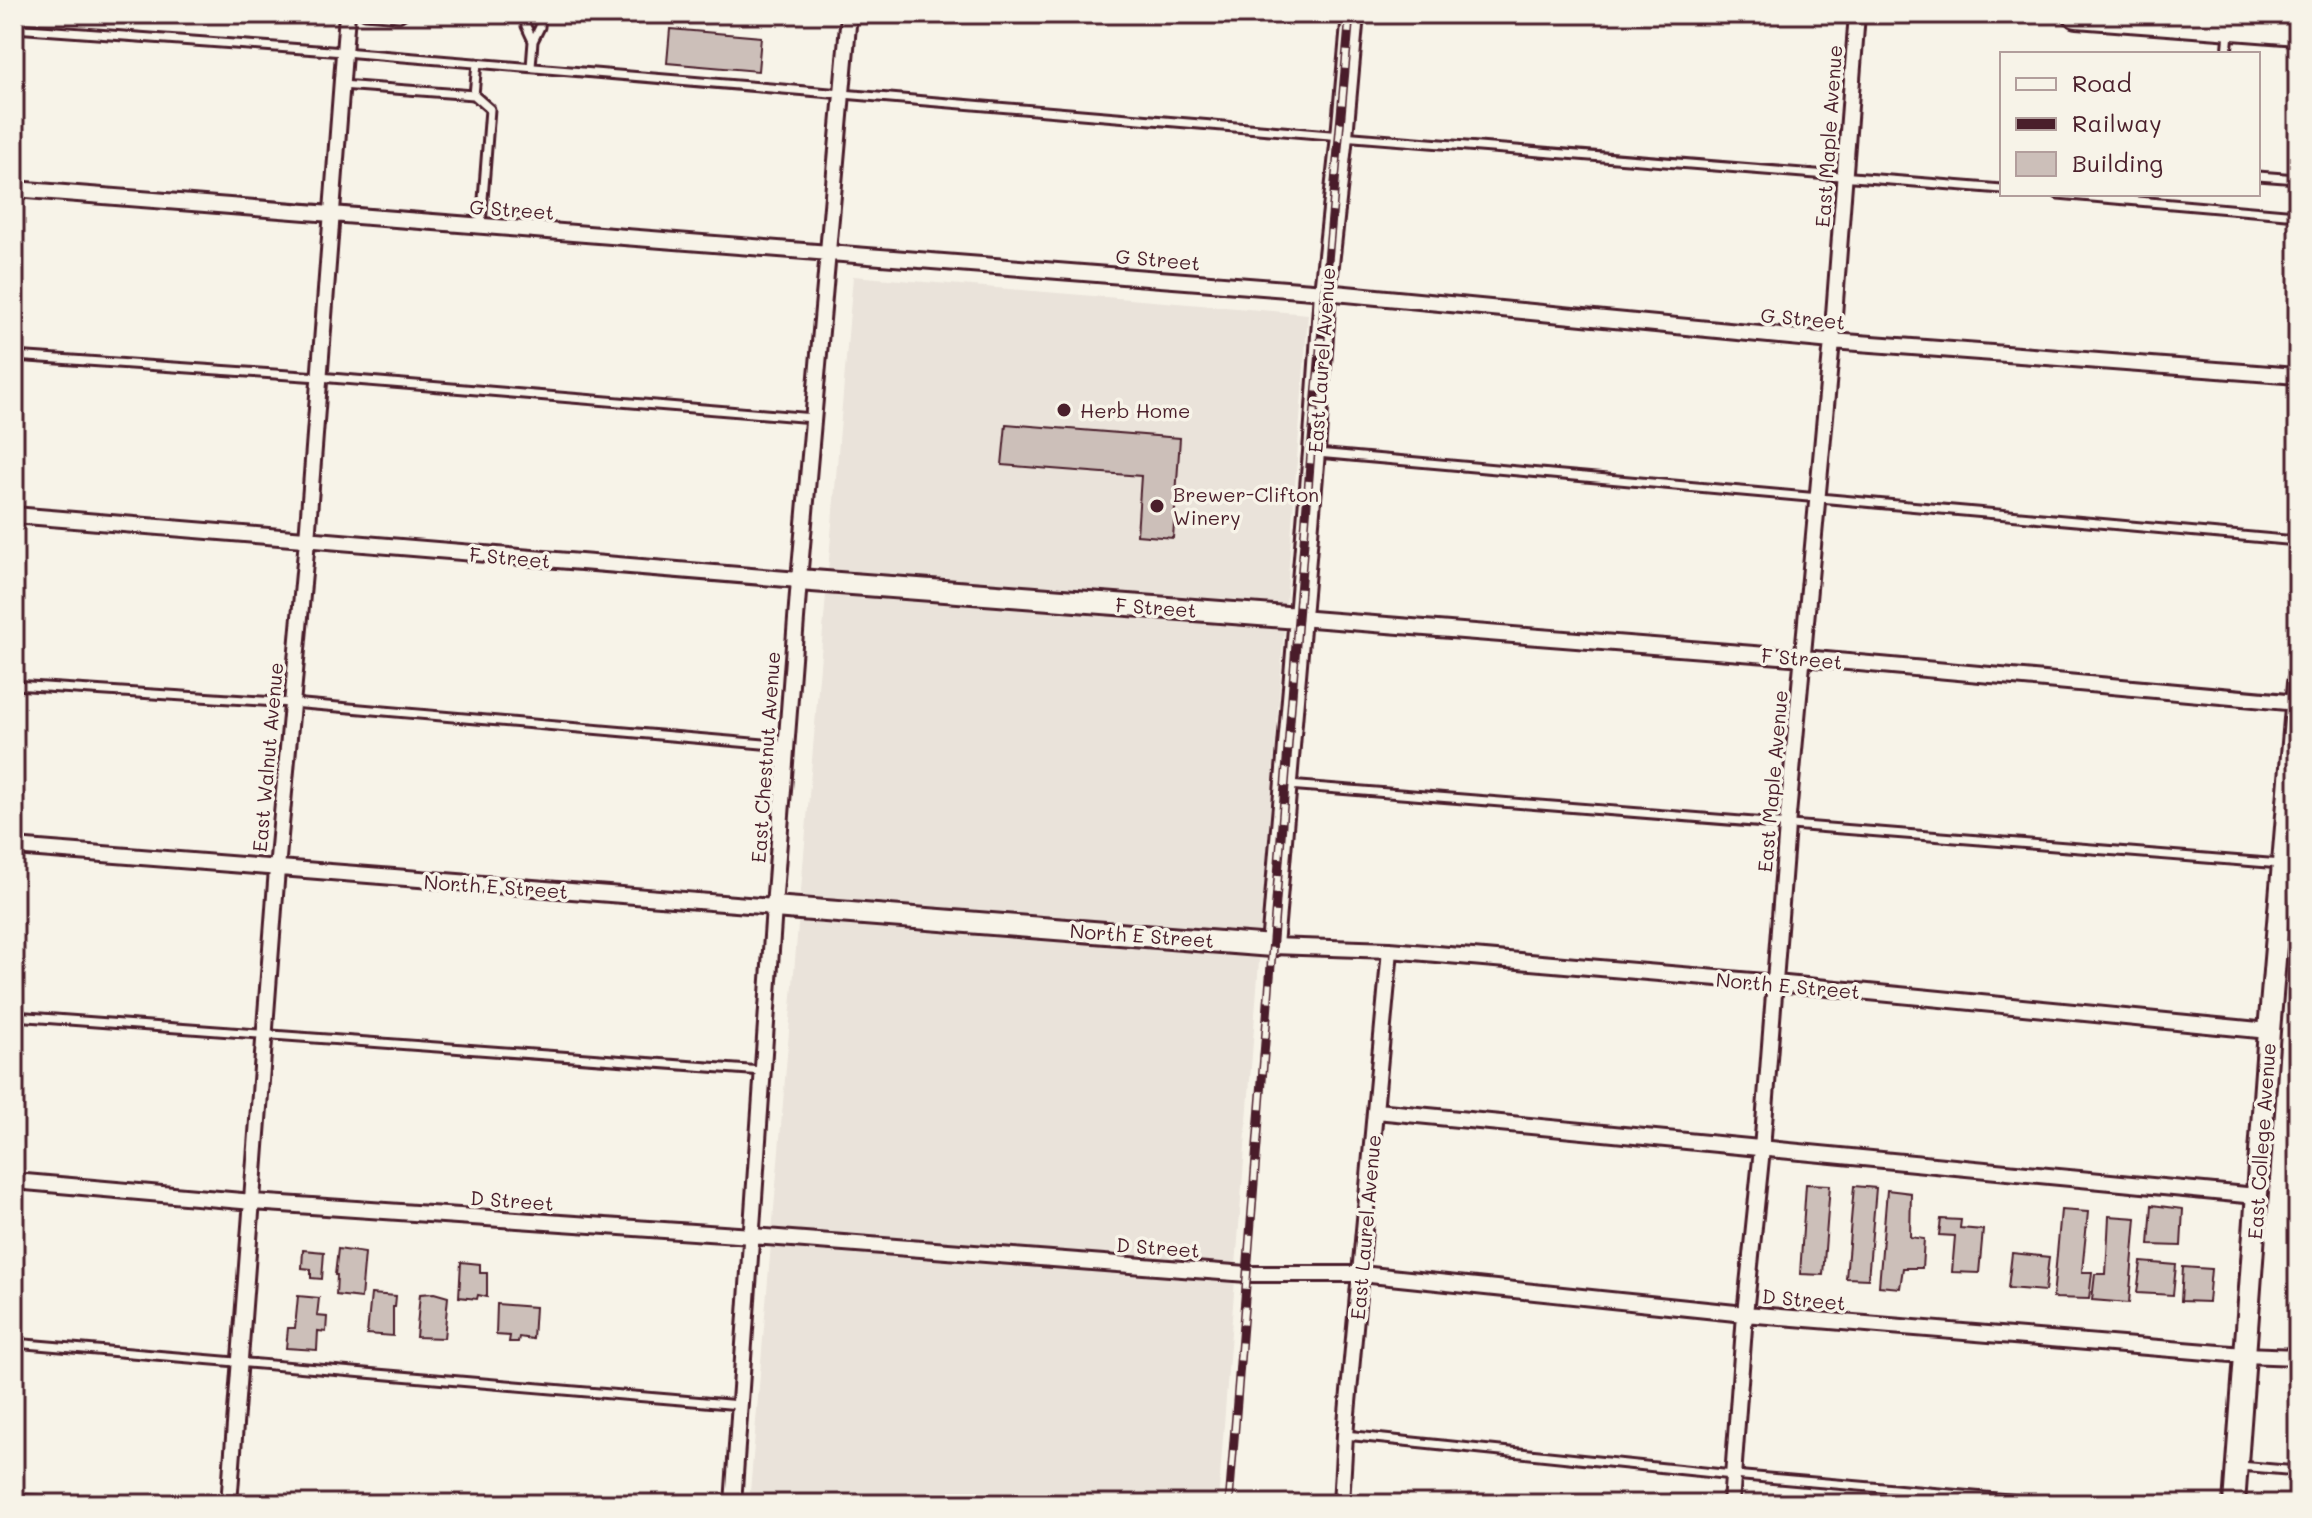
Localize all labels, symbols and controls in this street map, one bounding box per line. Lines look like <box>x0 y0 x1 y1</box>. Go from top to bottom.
street label: East Maple Avenue <box>1809 44 1847 228</box>
legend <box>2000 52 2260 196</box>
text: Road <box>2072 67 2132 98</box>
text: Railway <box>2072 107 2162 138</box>
text: Building <box>2072 147 2163 178</box>
street label: G Street <box>469 193 555 225</box>
street label: G Street <box>1115 242 1201 276</box>
street label: East Laurel Avenue <box>1302 266 1340 454</box>
street label: G Street <box>1760 301 1846 335</box>
place label: Herb Home <box>1080 397 1190 423</box>
marker: Herb Home <box>1055 401 1073 419</box>
place label: Brewer-Clifton Winery <box>1173 481 1319 530</box>
marker: Brewer-Clifton Winery <box>1148 497 1166 515</box>
street label: F Street <box>468 541 552 573</box>
street label: F Street <box>1115 591 1197 623</box>
street label: F Street <box>1760 642 1844 674</box>
street label: East Chestnut Avenue <box>745 650 785 864</box>
street label: East Walnut Avenue <box>246 661 288 853</box>
street label: East Maple Avenue <box>1751 689 1793 873</box>
street label: North E Street <box>423 868 569 904</box>
street label: North E Street <box>1069 917 1215 953</box>
street label: North E Street <box>1715 966 1861 1004</box>
street label: East College Avenue <box>2241 1042 2281 1240</box>
street label: East Laurel Avenue <box>1344 1133 1386 1321</box>
street label: D Street <box>469 1184 555 1216</box>
street label: D Street <box>1115 1231 1201 1263</box>
street label: D Street <box>1761 1282 1847 1316</box>

